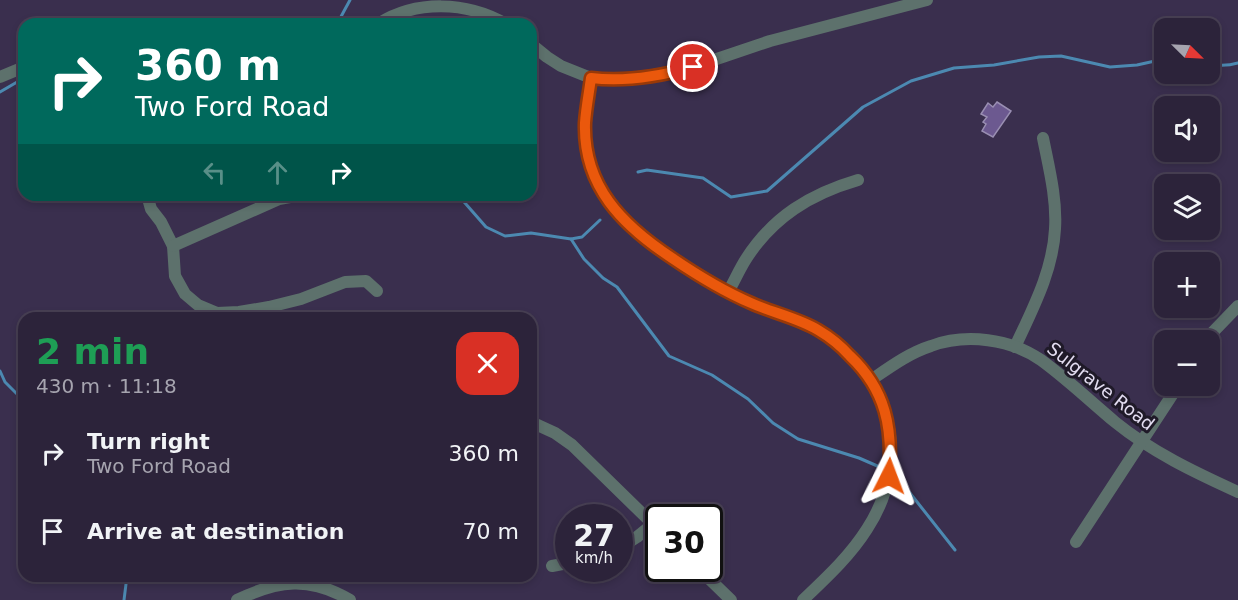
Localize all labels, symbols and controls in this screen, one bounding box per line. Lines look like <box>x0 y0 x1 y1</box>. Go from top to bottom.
north arrow <box>1154 18 1220 84</box>
map controls <box>1154 18 1220 396</box>
text: 360 m <box>135 41 281 90</box>
pin <box>667 41 718 92</box>
icon: right <box>36 42 114 120</box>
icon: arrive <box>676 50 709 83</box>
text: Two Ford Road <box>135 91 329 122</box>
button: sound <box>1154 96 1220 162</box>
icon: left <box>198 156 231 189</box>
icon: ahead <box>261 156 294 189</box>
icon: right <box>324 156 357 189</box>
button: layers <box>1154 174 1220 240</box>
button: + <box>1154 252 1220 318</box>
button: − <box>1154 330 1220 396</box>
text: 2 min <box>36 331 149 372</box>
button: close <box>456 332 519 395</box>
street label: Sulgrave Road <box>1043 338 1159 434</box>
text: 430 m · 11:18 <box>36 374 177 398</box>
text: Turn right <box>87 429 210 454</box>
icon: right <box>36 437 69 470</box>
text: 360 m <box>449 441 519 466</box>
position arrow <box>857 444 921 508</box>
text: Two Ford Road <box>87 454 231 478</box>
speed limit sign: 30 <box>645 504 723 582</box>
icon: arrive <box>36 515 69 548</box>
text: 27 <box>573 518 615 553</box>
text: Arrive at destination <box>87 519 344 544</box>
text: 70 m <box>463 519 519 544</box>
text: km/h <box>575 549 613 567</box>

